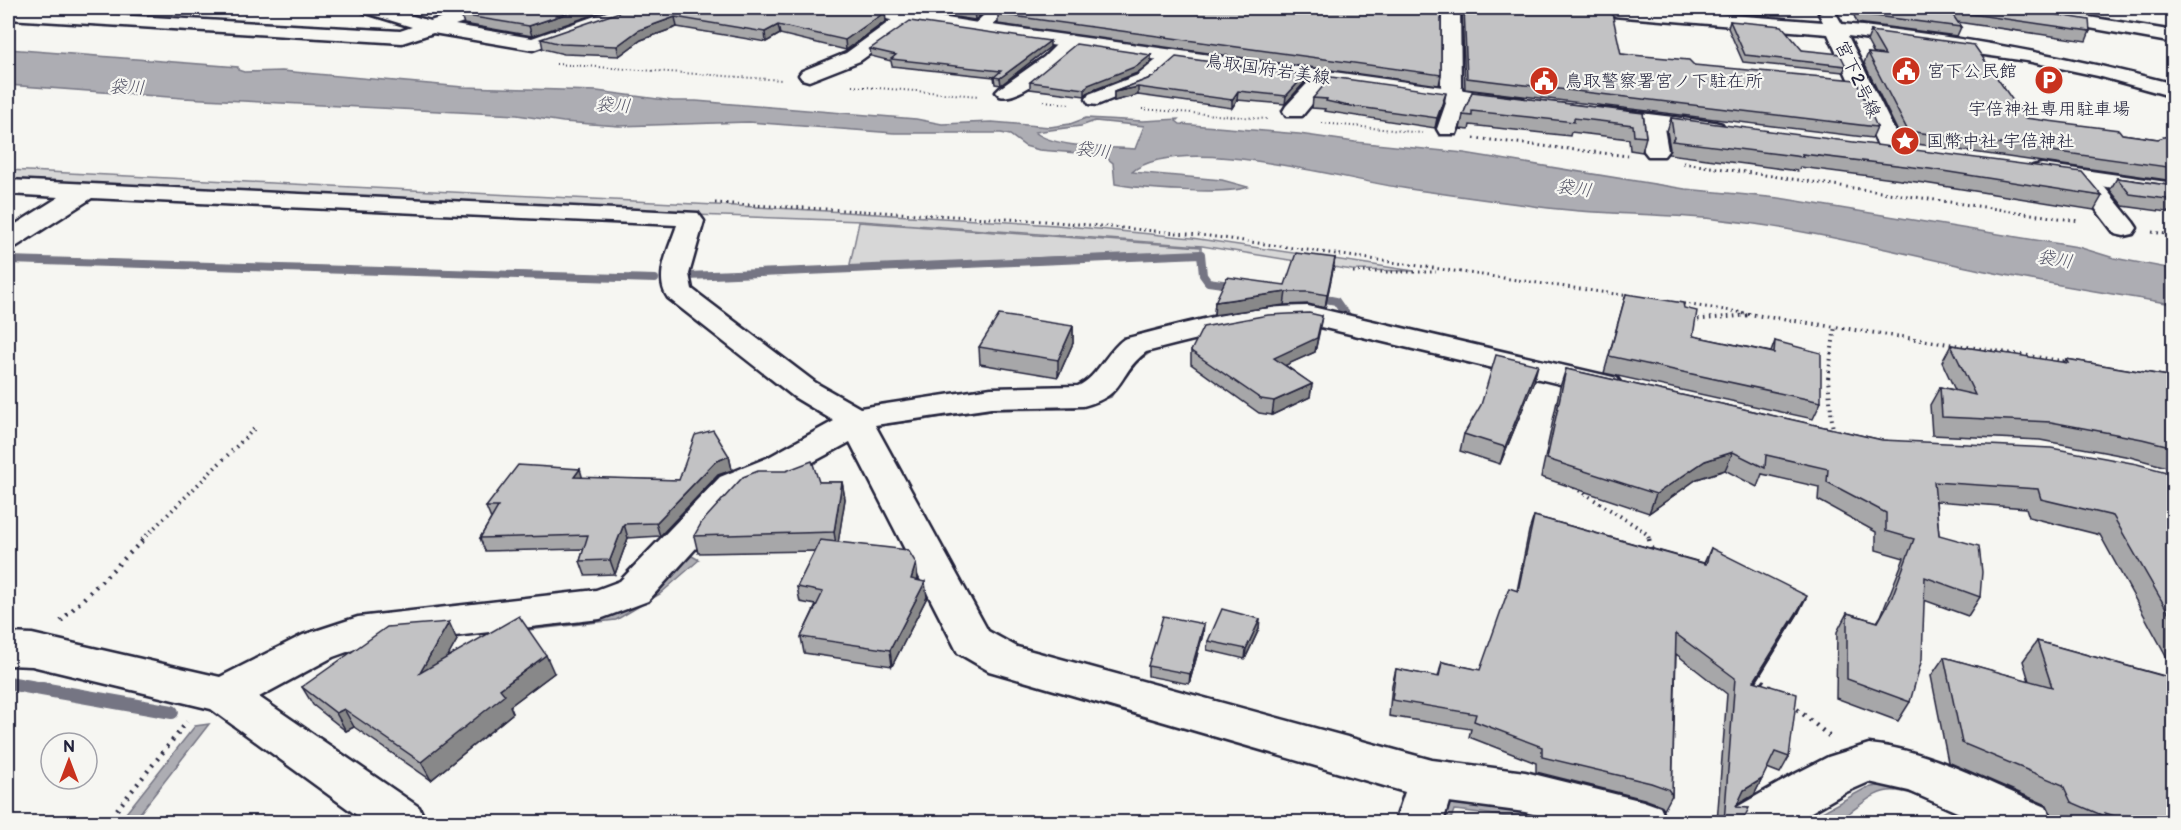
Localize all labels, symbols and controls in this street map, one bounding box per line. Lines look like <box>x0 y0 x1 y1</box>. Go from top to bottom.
street label: 宮下2号線 <box>1831 37 1885 121</box>
street label: 鳥取国府岩美線 <box>1204 50 1332 89</box>
public building icon: 宮下公民館 <box>1890 55 1922 87</box>
place label: 宮下公民館 <box>1927 61 2017 82</box>
parking icon: 宇倍神社専用駐車場 <box>2033 64 2065 96</box>
public building icon: 鳥取警察署宮ノ下駐在所 <box>1528 65 1560 97</box>
place label: 鳥取警察署宮ノ下駐在所 <box>1565 71 1763 92</box>
water label: 袋川 <box>109 76 145 99</box>
water label: 袋川 <box>594 94 632 117</box>
place label: 宇倍神社専用駐車場 <box>1968 99 2130 120</box>
place icon: 国幣中社 宇倍神社 <box>1889 125 1921 157</box>
place label: 国幣中社 宇倍神社 <box>1926 131 2075 152</box>
water label: 袋川 <box>1074 138 1112 163</box>
water label: 袋川 <box>1555 176 1593 201</box>
water label: 袋川 <box>2036 246 2074 273</box>
north arrow <box>39 731 99 791</box>
text: N <box>63 738 75 757</box>

